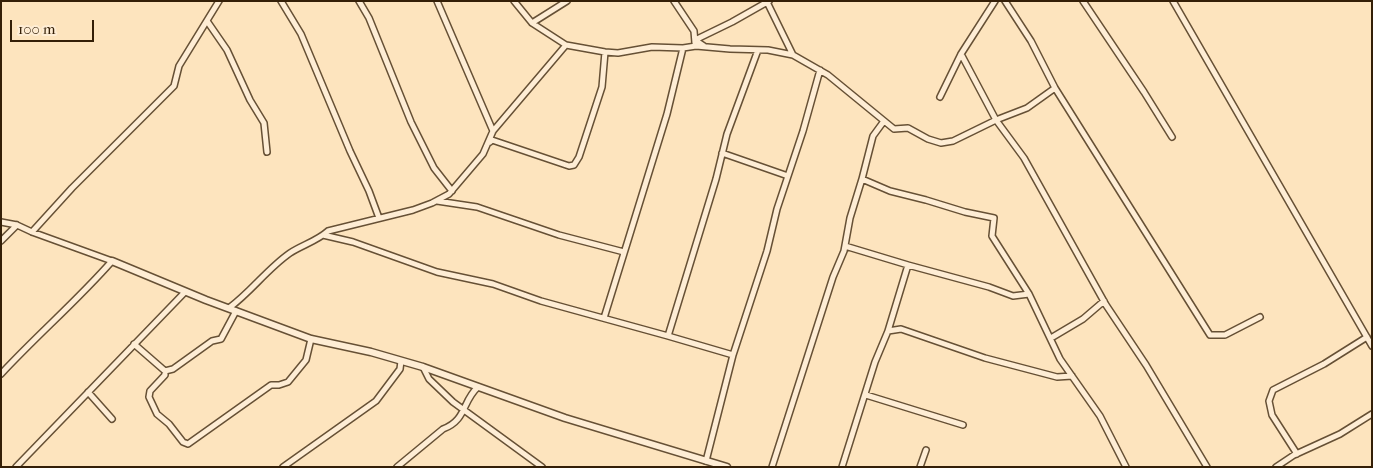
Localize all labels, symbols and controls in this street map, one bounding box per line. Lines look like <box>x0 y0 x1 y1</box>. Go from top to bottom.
scale bar <box>12 10 96 42</box>
text: 100 m <box>18 20 56 38</box>

